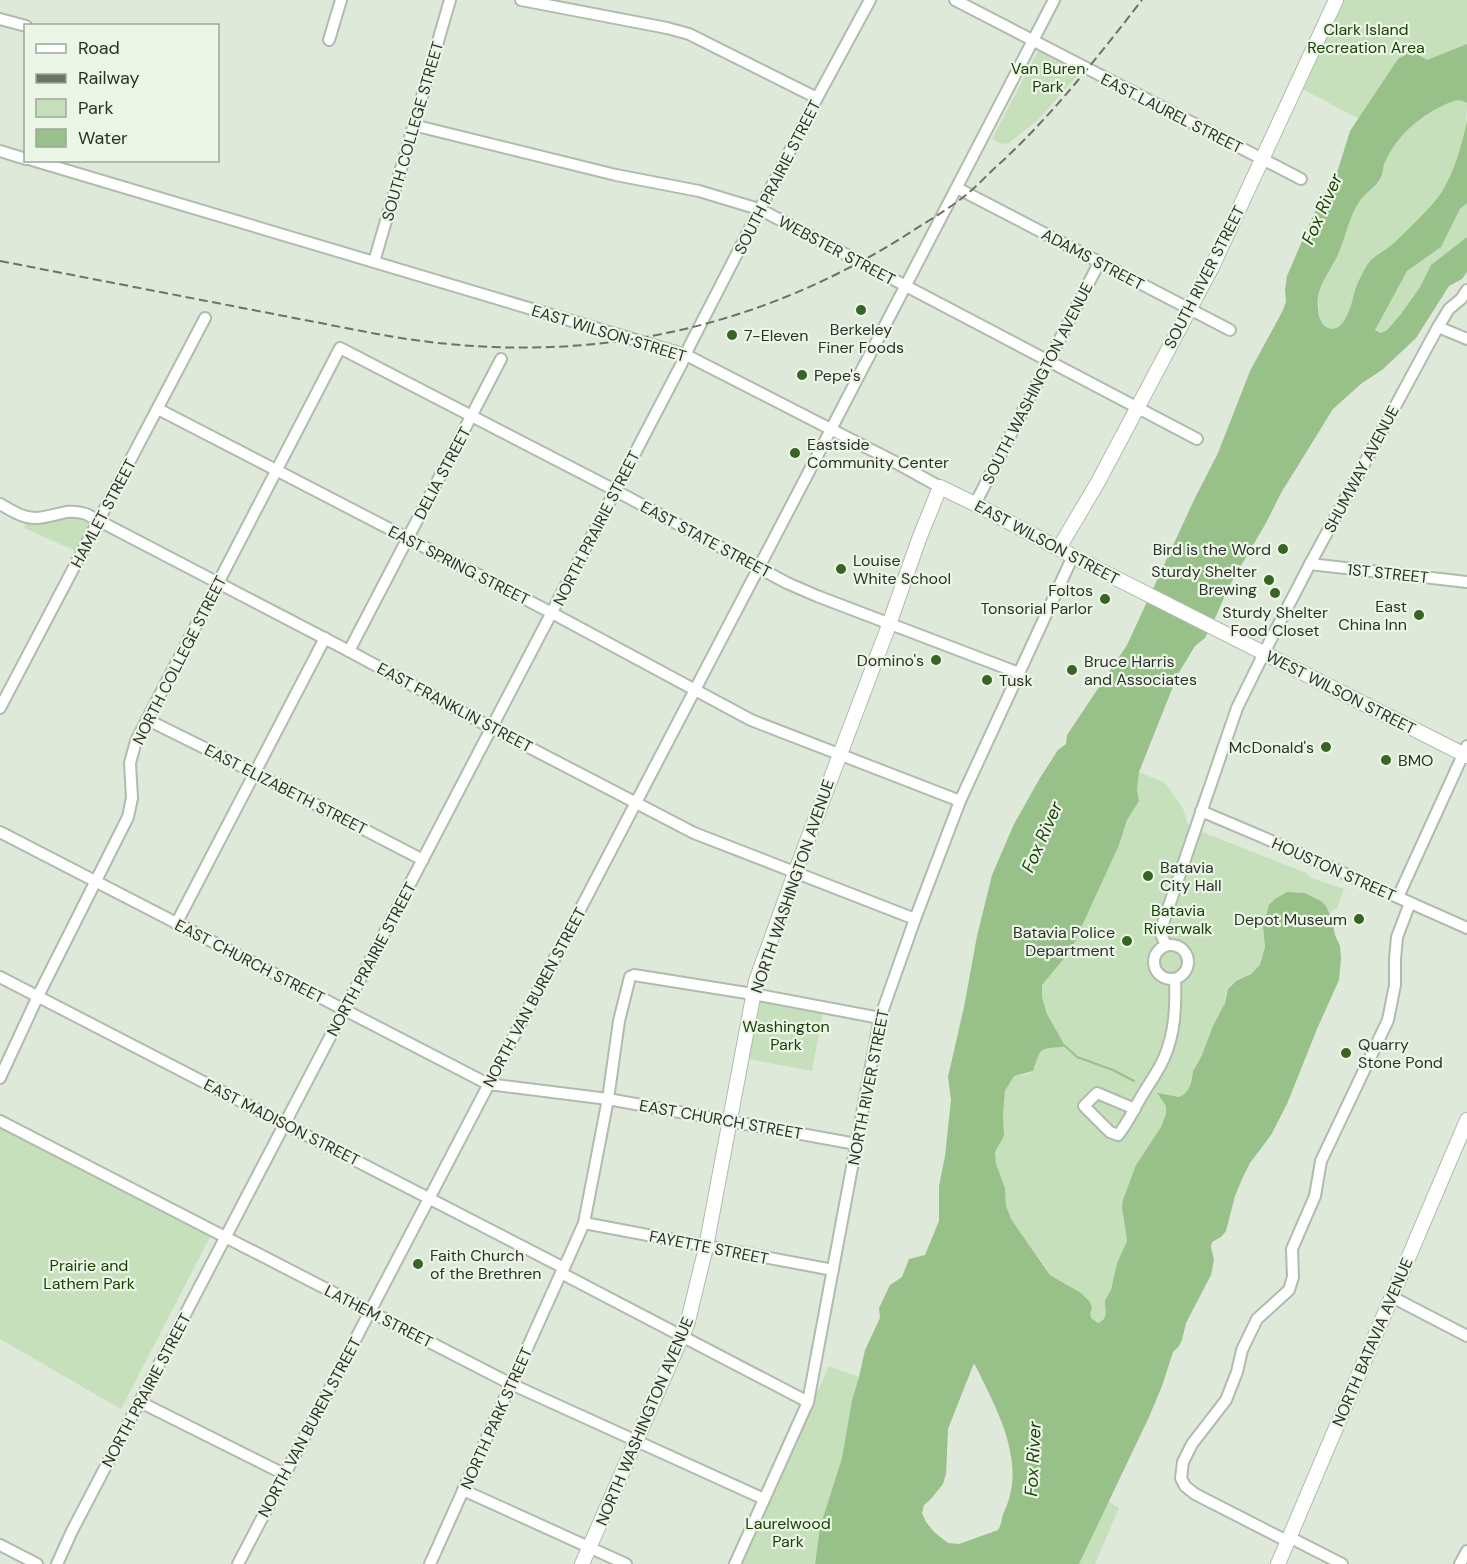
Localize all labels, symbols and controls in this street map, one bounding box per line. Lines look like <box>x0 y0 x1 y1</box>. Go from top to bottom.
park label: Clark Island Recreation Area <box>1307 19 1425 58</box>
legend <box>24 24 219 162</box>
text: Road <box>78 36 120 60</box>
street label: SOUTH COLLEGE STREET <box>377 39 448 223</box>
park label: Van Buren Park <box>1011 58 1085 97</box>
text: Railway <box>78 66 140 90</box>
street label: EAST LAUREL STREET <box>1097 69 1246 158</box>
text: Park <box>78 96 114 120</box>
street label: SOUTH PRAIRIE STREET <box>729 96 826 258</box>
text: Water <box>78 126 128 150</box>
water label: Fox River <box>1296 169 1349 248</box>
street label: SOUTH RIVER STREET <box>1159 202 1250 352</box>
street label: WEBSTER STREET <box>775 211 899 290</box>
street label: ADAMS STREET <box>1038 224 1148 295</box>
street label: SOUTH WASHINGTON AVENUE <box>977 279 1098 488</box>
street label: EAST WILSON STREET <box>529 300 689 367</box>
marker: Berkeley Finer Foods <box>854 303 868 317</box>
place label: Berkeley Finer Foods <box>818 319 904 358</box>
place label: 7-Eleven <box>744 325 808 346</box>
marker: 7-Eleven <box>725 328 739 342</box>
place label: Pepe's <box>814 365 861 386</box>
marker: Pepe's <box>795 368 809 382</box>
street label: SHUMWAY AVENUE <box>1319 402 1404 536</box>
street label: DELIA STREET <box>409 423 476 523</box>
place label: Eastside Community Center <box>807 434 949 473</box>
marker: Eastside Community Center <box>788 446 802 460</box>
street label: NORTH PRAIRIE STREET <box>548 447 645 609</box>
street label: HAMLET STREET <box>66 455 141 571</box>
street label: EAST WILSON STREET <box>971 495 1123 589</box>
street label: EAST STATE STREET <box>637 496 775 583</box>
street label: EAST SPRING STREET <box>385 521 533 610</box>
place label: Bird is the Word <box>1153 539 1271 560</box>
marker: Bird is the Word <box>1276 542 1290 556</box>
place label: Louise White School <box>853 550 951 589</box>
street label: 1ST STREET <box>1346 559 1430 588</box>
place label: Sturdy Shelter Brewing <box>1151 561 1257 600</box>
marker: Louise White School <box>834 562 848 576</box>
street label: NORTH COLLEGE STREET <box>128 572 231 748</box>
marker: Sturdy Shelter Brewing <box>1262 573 1276 587</box>
place label: Foltos Tonsorial Parlor <box>980 580 1093 619</box>
marker: Sturdy Shelter Food Closet <box>1268 586 1282 600</box>
marker: Foltos Tonsorial Parlor <box>1098 592 1112 606</box>
place label: East China Inn <box>1338 596 1407 635</box>
place label: Sturdy Shelter Food Closet <box>1222 602 1328 641</box>
marker: East China Inn <box>1412 608 1426 622</box>
street label: WEST WILSON STREET <box>1262 646 1419 739</box>
place label: Domino's <box>857 650 924 671</box>
place label: Bruce Harris and Associates <box>1084 651 1197 690</box>
marker: Domino's <box>929 653 943 667</box>
street label: EAST FRANKLIN STREET <box>373 658 536 757</box>
marker: Bruce Harris and Associates <box>1065 663 1079 677</box>
place label: Tusk <box>999 670 1032 691</box>
marker: Tusk <box>980 673 994 687</box>
place label: McDonald's <box>1229 737 1314 758</box>
street label: EAST ELIZABETH STREET <box>201 739 371 840</box>
marker: McDonald's <box>1319 740 1333 754</box>
place label: BMO <box>1398 750 1434 771</box>
marker: BMO <box>1379 753 1393 767</box>
street label: NORTH WASHINGTON AVENUE <box>746 777 839 996</box>
water label: Fox River <box>1016 797 1069 876</box>
street label: HOUSTON STREET <box>1269 833 1399 906</box>
place label: Batavia City Hall <box>1160 857 1221 896</box>
marker: Batavia City Hall <box>1141 869 1155 883</box>
street label: NORTH PRAIRIE STREET <box>322 879 421 1040</box>
park label: Batavia Riverwalk <box>1144 900 1212 939</box>
street label: NORTH VAN BUREN STREET <box>478 904 591 1091</box>
place label: Depot Museum <box>1234 909 1347 930</box>
marker: Depot Museum <box>1352 912 1366 926</box>
street label: EAST CHURCH STREET <box>171 915 328 1008</box>
place label: Batavia Police Department <box>1013 922 1115 961</box>
marker: Batavia Police Department <box>1120 934 1134 948</box>
street label: NORTH RIVER STREET <box>843 1007 894 1167</box>
park label: Washington Park <box>742 1016 830 1055</box>
place label: Quarry Stone Pond <box>1358 1034 1443 1073</box>
marker: Quarry Stone Pond <box>1339 1046 1353 1060</box>
street label: EAST MADISON STREET <box>200 1074 363 1171</box>
street label: EAST CHURCH STREET <box>638 1095 804 1144</box>
street label: FAYETTE STREET <box>648 1226 770 1269</box>
place label: Faith Church of the Brethren <box>430 1245 541 1284</box>
park label: Prairie and Lathem Park <box>43 1255 135 1294</box>
street label: NORTH BATAVIA AVENUE <box>1327 1255 1418 1430</box>
marker: Faith Church of the Brethren <box>411 1257 425 1271</box>
street label: LATHEM STREET <box>321 1280 437 1353</box>
street label: NORTH PRAIRIE STREET <box>97 1310 196 1471</box>
street label: NORTH WASHINGTON AVENUE <box>591 1314 698 1529</box>
street label: NORTH VAN BUREN STREET <box>253 1334 366 1521</box>
street label: NORTH PARK STREET <box>456 1344 537 1492</box>
water label: Fox River <box>1019 1420 1047 1497</box>
park label: Laurelwood Park <box>745 1513 831 1552</box>

